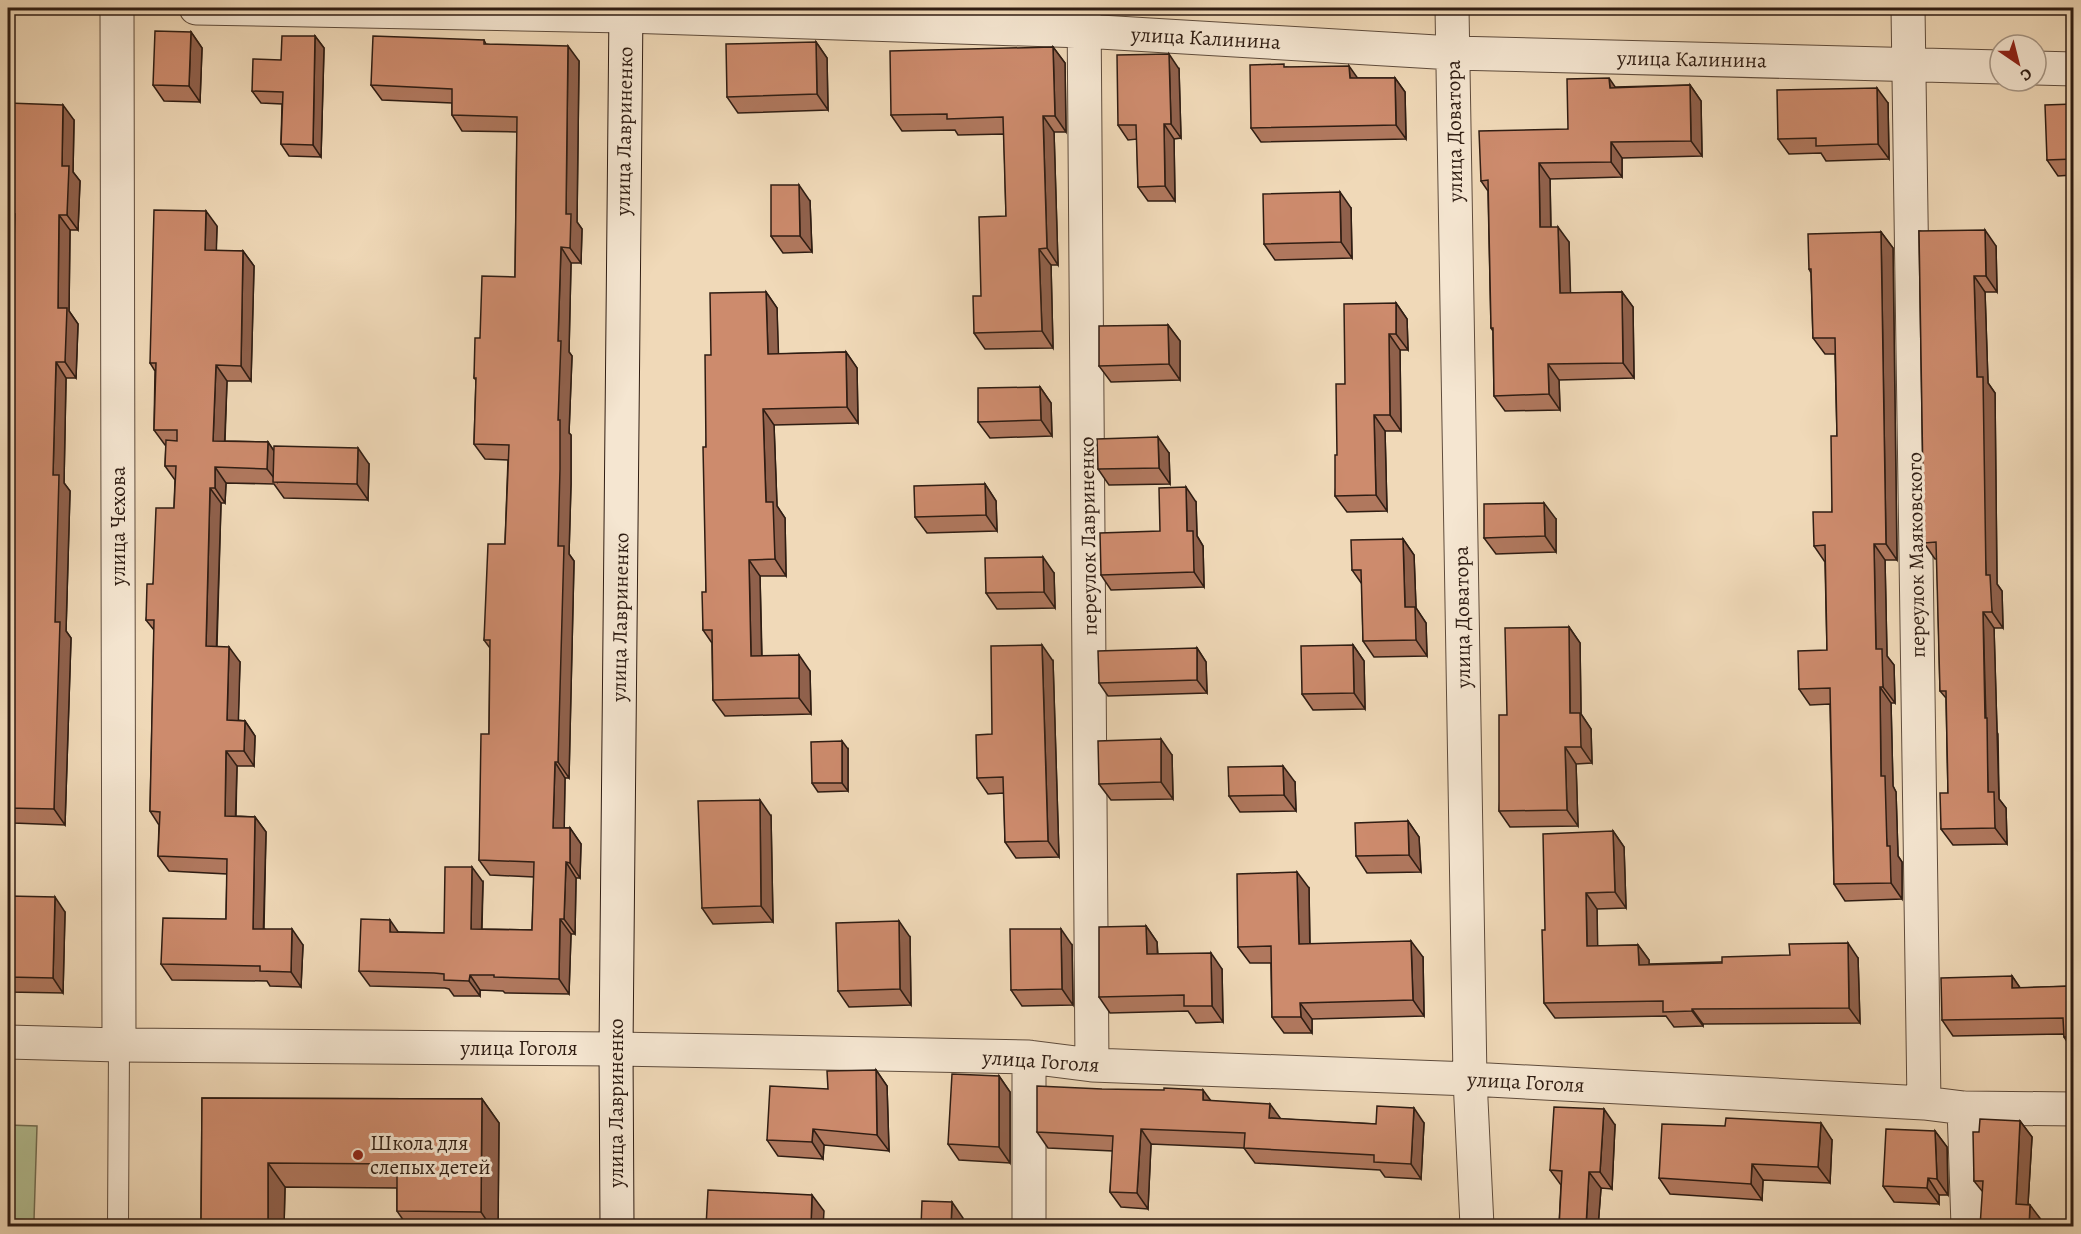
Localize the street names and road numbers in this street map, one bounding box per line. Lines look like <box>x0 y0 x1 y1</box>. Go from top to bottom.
street label: улица Калинина <box>1129 20 1282 56</box>
street label: улица Калинина <box>1616 44 1767 74</box>
street label: улица Лавриненко <box>609 46 639 217</box>
street label: улица Доватора <box>1439 59 1469 203</box>
street label: переулок Лавриненко <box>1072 436 1104 636</box>
street label: переулок Маяковского <box>1900 452 1932 658</box>
street label: улица Чехова <box>104 466 132 587</box>
street label: улица Лавриненко <box>605 532 635 703</box>
street label: улица Доватора <box>1447 545 1477 689</box>
street label: улица Лавриненко <box>602 1018 630 1189</box>
street label: улица Гоголя <box>459 1034 578 1062</box>
street label: улица Гоголя <box>981 1043 1100 1079</box>
street label: улица Гоголя <box>1466 1065 1585 1099</box>

